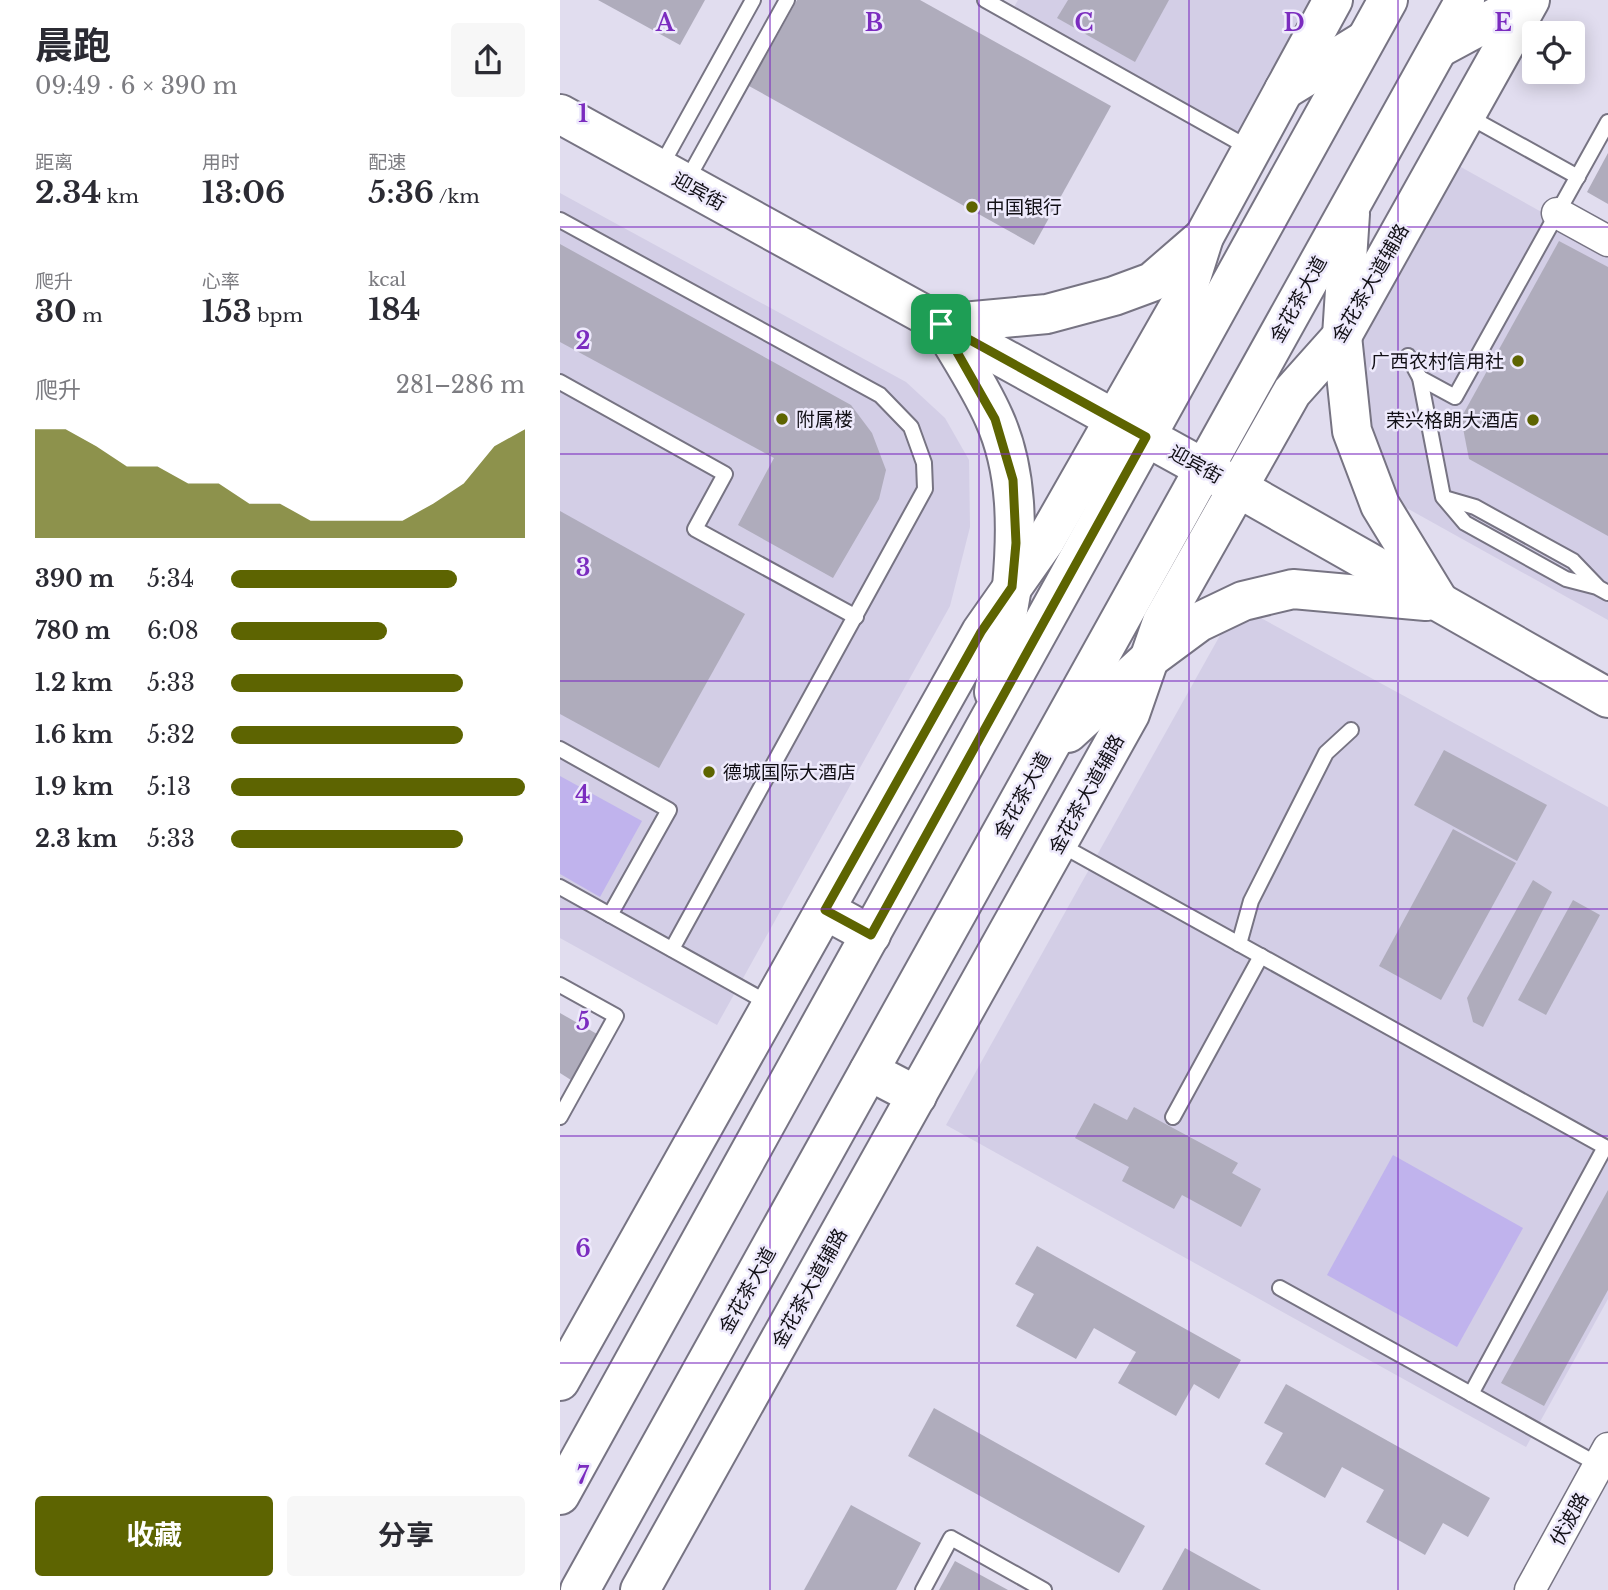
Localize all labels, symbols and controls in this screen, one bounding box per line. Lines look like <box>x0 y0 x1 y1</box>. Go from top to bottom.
text: A <box>655 9 676 37</box>
text: B <box>865 9 883 37</box>
text: C <box>1075 9 1093 37</box>
text: D <box>1283 9 1305 37</box>
text: E <box>1494 9 1512 37</box>
map controls <box>1522 21 1585 84</box>
button: locate <box>1522 21 1585 84</box>
text: 晨跑 <box>35 22 111 69</box>
button: share <box>451 23 525 97</box>
text: 09:49 · 6 × 390 m <box>35 72 237 100</box>
text: 1 <box>578 100 588 128</box>
text: 距离 <box>35 151 73 174</box>
text: 用时 <box>202 151 240 174</box>
text: 配速 <box>368 151 406 174</box>
street label: 迎宾街 <box>668 168 729 215</box>
text: 2.34 <box>35 174 101 211</box>
text: 13:06 <box>202 174 285 211</box>
text: 5:36 <box>368 174 434 211</box>
text: km <box>101 185 139 208</box>
text: /km <box>434 185 480 208</box>
place label: 中国银行 <box>986 196 1062 219</box>
marker: 中国银行 <box>964 199 980 215</box>
street label: 金花茶大道辅路 <box>1327 220 1414 347</box>
street label: 金花茶大道 <box>1265 252 1332 346</box>
text: kcal <box>368 268 406 291</box>
text: 爬升 <box>35 270 73 293</box>
text: 心率 <box>202 270 240 293</box>
text: 184 <box>368 291 420 328</box>
text: 30 <box>35 293 77 330</box>
text: 153 <box>202 293 252 330</box>
pin <box>911 294 971 354</box>
text: m <box>77 304 103 327</box>
text: bpm <box>252 304 303 327</box>
icon: arrive <box>922 305 960 343</box>
text: 2 <box>576 327 590 355</box>
place label: 广西农村信用社 <box>1371 350 1504 373</box>
marker: 广西农村信用社 <box>1510 353 1526 369</box>
text: 281–286 m <box>396 371 525 399</box>
text: 爬升 <box>35 376 81 404</box>
place label: 附属楼 <box>796 408 853 431</box>
place label: 荣兴格朗大酒店 <box>1386 409 1519 432</box>
marker: 附属楼 <box>774 411 790 427</box>
marker: 荣兴格朗大酒店 <box>1525 412 1541 428</box>
street label: 迎宾街 <box>1165 441 1226 488</box>
text: 3 <box>576 554 590 582</box>
text: 390 m <box>35 565 114 593</box>
text: 5:34 <box>147 565 194 593</box>
text: 780 m <box>35 617 110 645</box>
text: 6:08 <box>147 617 199 645</box>
text: 1.2 km <box>35 669 113 697</box>
text: 5:33 <box>147 669 195 697</box>
text: 1.6 km <box>35 721 113 749</box>
text: 5:32 <box>147 721 195 749</box>
street label: 金花茶大道辅路 <box>1044 730 1129 858</box>
street label: 金花茶大道 <box>989 748 1056 842</box>
place label: 德城国际大酒店 <box>723 761 856 784</box>
marker: 德城国际大酒店 <box>701 764 717 780</box>
text: 1.9 km <box>35 773 113 801</box>
text: 5:13 <box>147 773 191 801</box>
text: 4 <box>575 781 591 809</box>
text: 2.3 km <box>35 825 117 853</box>
text: 5:33 <box>147 825 195 853</box>
text: 5 <box>576 1008 590 1036</box>
street label: 金花茶大道辅路 <box>767 1224 852 1352</box>
text: 6 <box>575 1235 591 1263</box>
street label: 金花茶大道 <box>714 1243 781 1337</box>
text: 7 <box>577 1462 590 1490</box>
street label: 伏波路 <box>1546 1489 1593 1550</box>
button: 收藏 <box>35 1496 273 1576</box>
button: 分享 <box>287 1496 525 1576</box>

